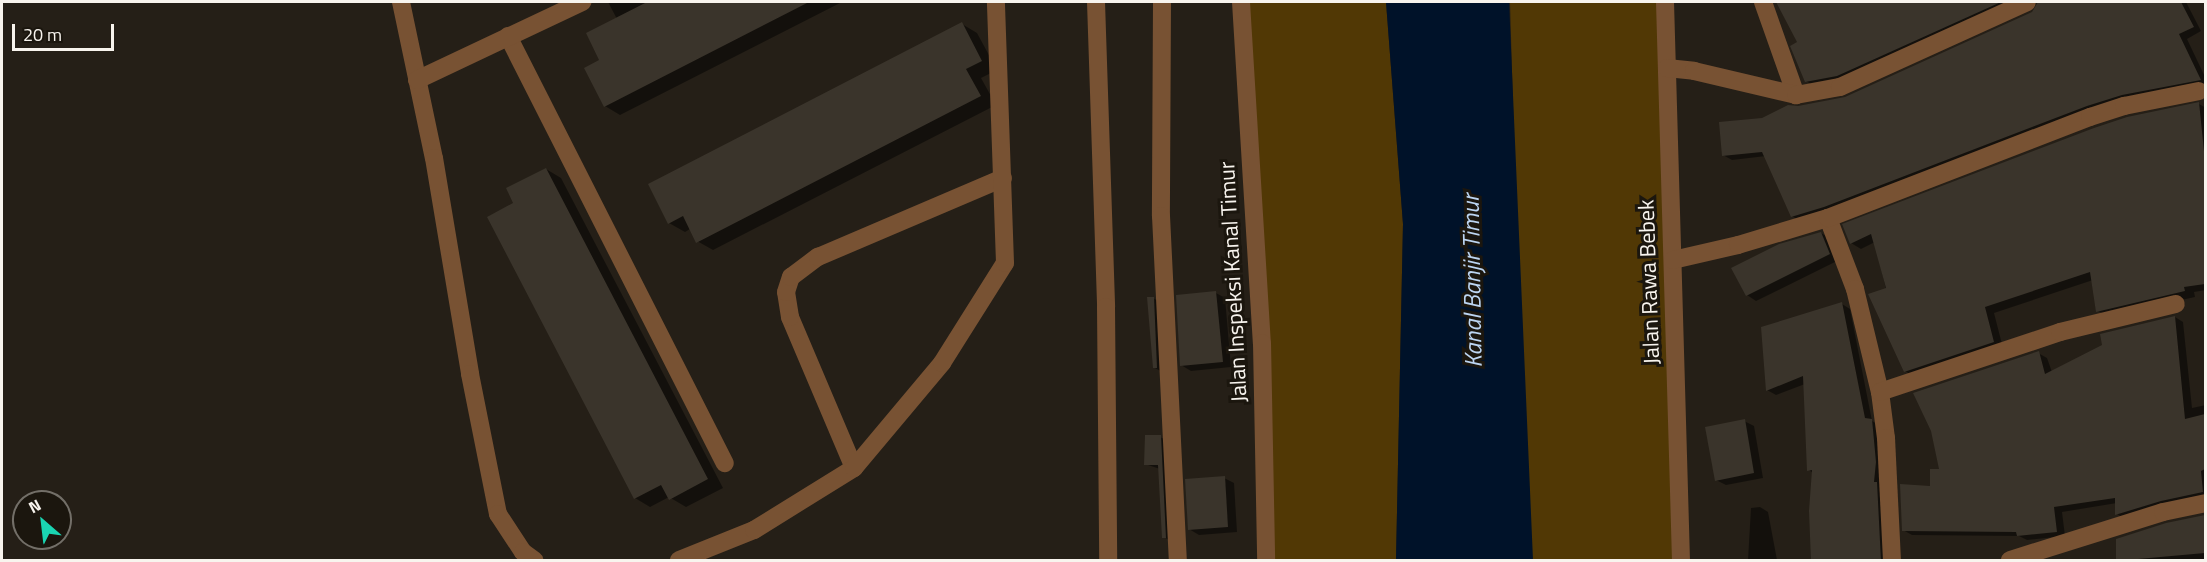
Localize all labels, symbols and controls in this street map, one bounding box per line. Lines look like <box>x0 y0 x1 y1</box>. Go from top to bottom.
scale bar <box>15 12 117 50</box>
text: 20 m <box>23 21 62 48</box>
street label: Jalan Inspeksi Kanal Timur <box>1214 161 1252 403</box>
water label: Kanal Banjir Timur <box>1456 194 1488 368</box>
street label: Jalan Rawa Bebek <box>1633 199 1665 365</box>
north arrow <box>12 490 72 550</box>
text: N <box>24 493 45 519</box>

